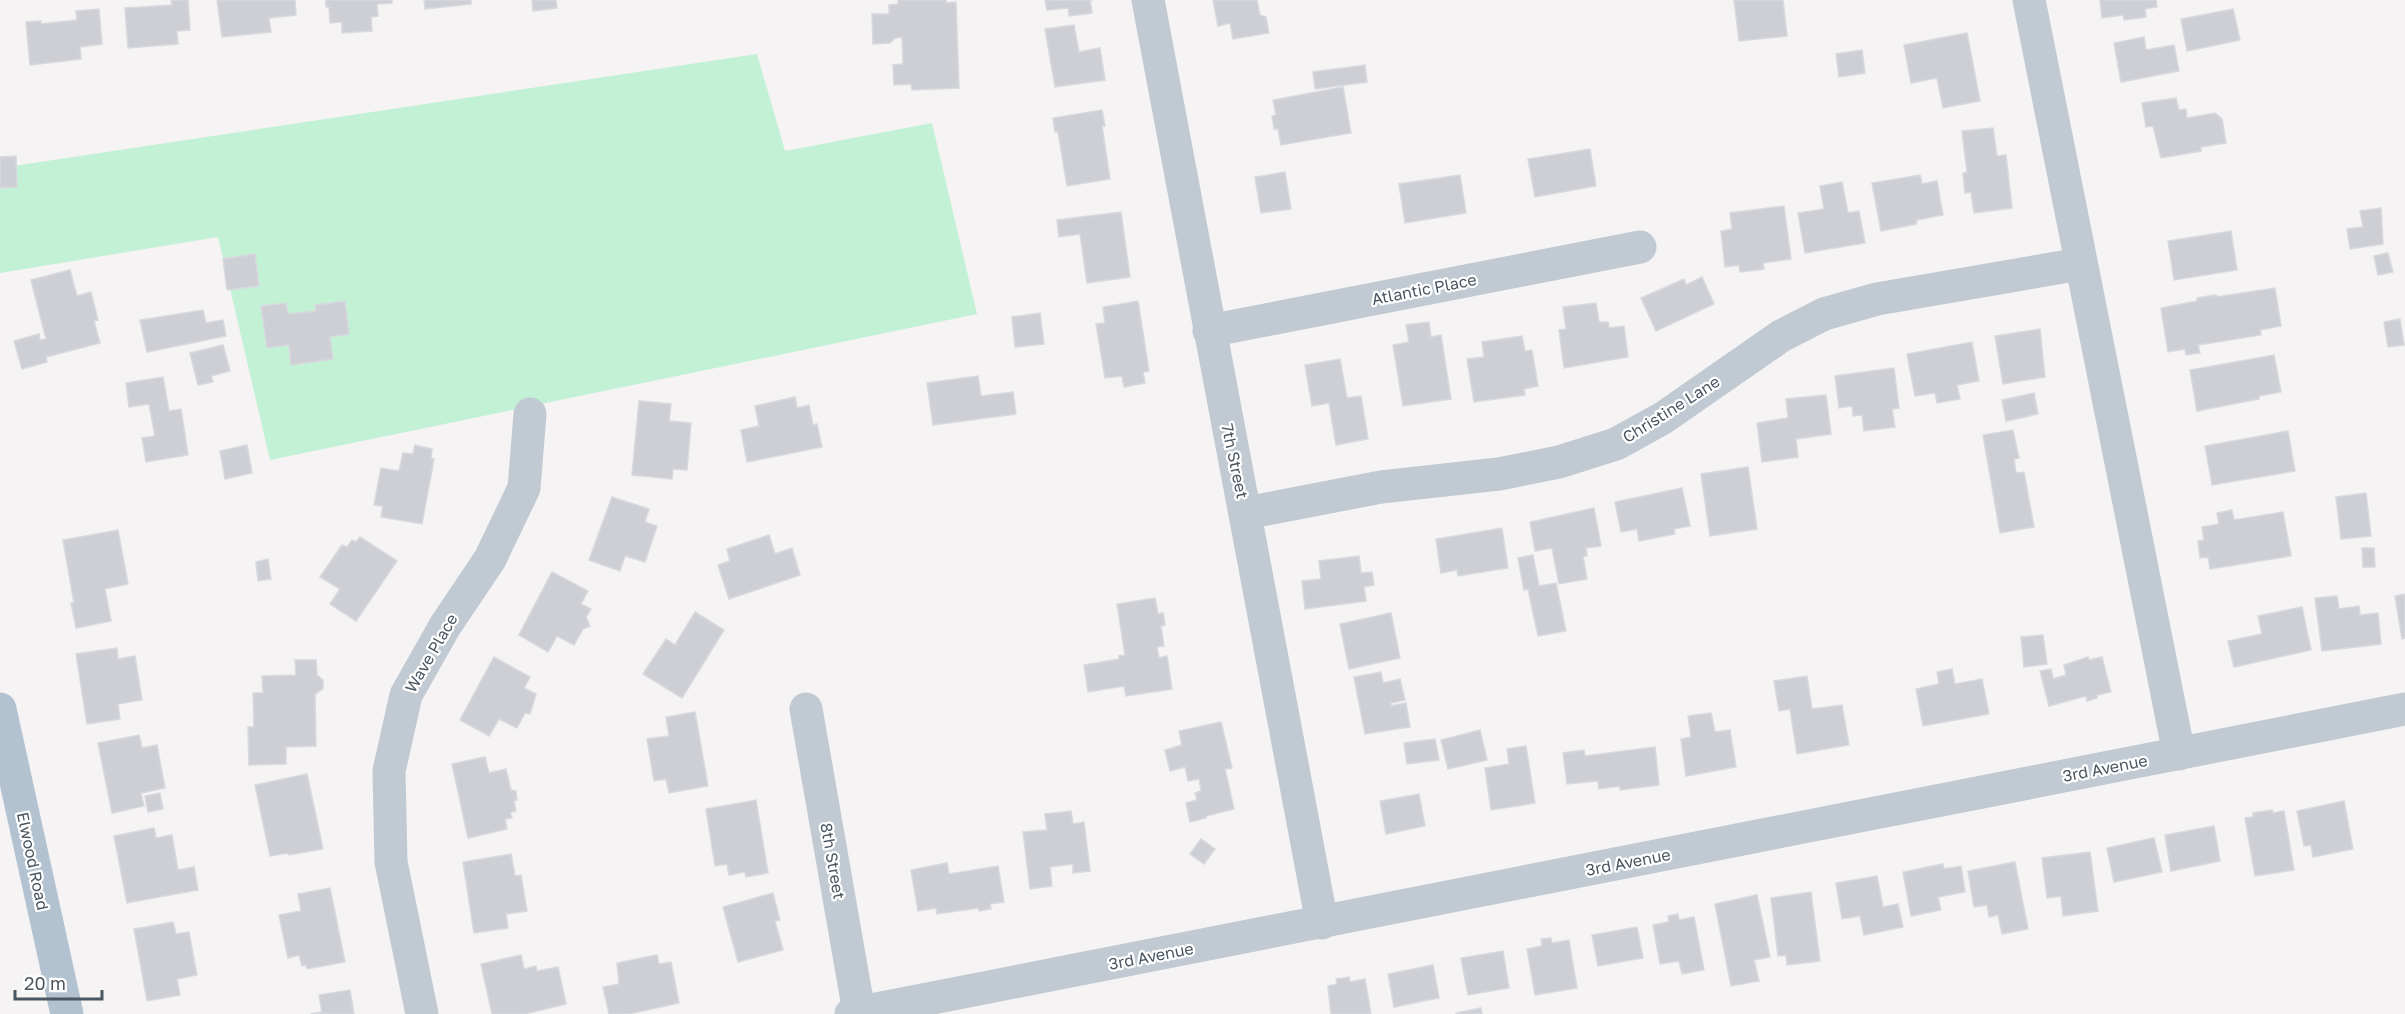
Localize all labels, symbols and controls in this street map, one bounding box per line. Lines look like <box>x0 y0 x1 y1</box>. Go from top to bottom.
street label: Atlantic Place <box>1370 269 1478 309</box>
street label: Christine Lane <box>1619 371 1723 447</box>
street label: 7th Street <box>1217 422 1253 500</box>
street label: Wave Place <box>400 610 462 696</box>
street label: 3rd Avenue <box>2061 750 2149 786</box>
street label: Elwood Road <box>13 810 53 912</box>
street label: 8th Street <box>816 821 850 901</box>
street label: 3rd Avenue <box>1584 844 1672 880</box>
street label: 3rd Avenue <box>1107 938 1195 974</box>
scale bar <box>15 963 102 1001</box>
text: 20 m <box>24 972 66 994</box>

